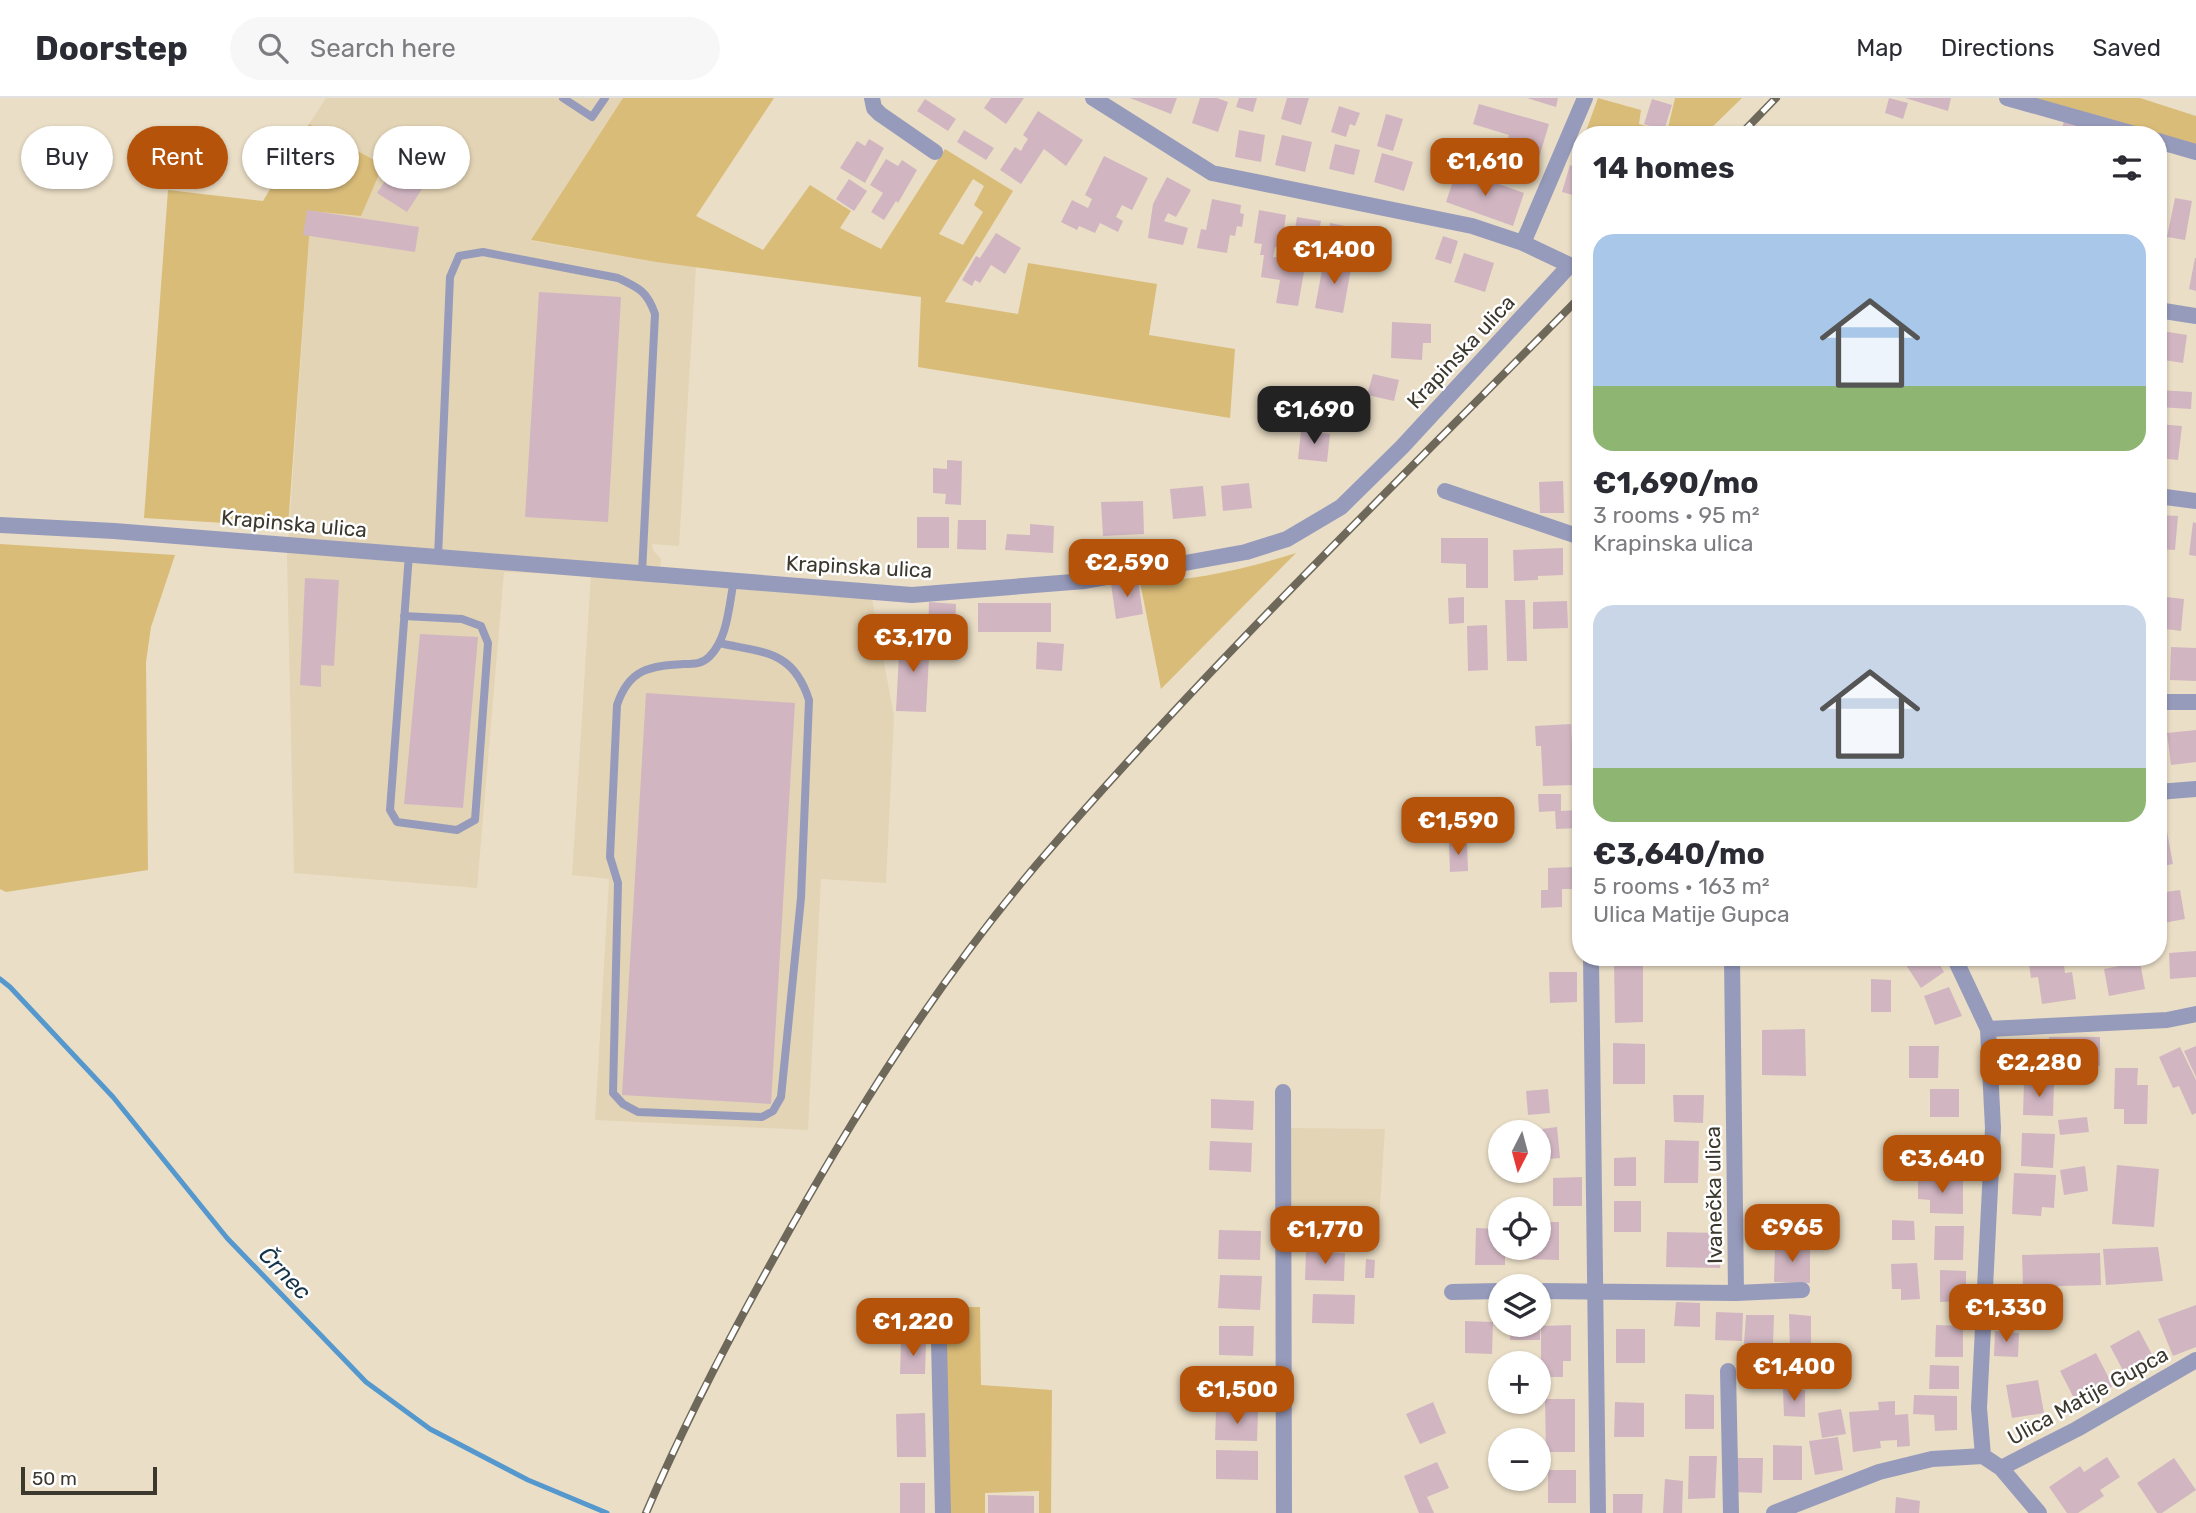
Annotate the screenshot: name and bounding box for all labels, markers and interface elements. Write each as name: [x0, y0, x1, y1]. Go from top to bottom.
search box: [230, 17, 720, 80]
text: Doorstep: [35, 29, 188, 68]
icon: search: [254, 29, 292, 67]
text: Search here: [310, 33, 456, 64]
text: Map: [1856, 34, 1903, 62]
text: Directions: [1941, 34, 2054, 62]
text: Saved: [2092, 34, 2161, 62]
chip: Buy: [21, 126, 113, 189]
chip: Rent: [127, 126, 228, 189]
chip: Filters: [242, 126, 359, 189]
chip: New: [373, 126, 470, 189]
pin: €1,610: [1428, 139, 1542, 198]
text: €1,610: [1446, 147, 1524, 175]
icon: filters: [2108, 149, 2146, 187]
text: 14 homes: [1593, 150, 1735, 186]
pin: €1,400: [1277, 226, 1391, 286]
text: €1,400: [1293, 235, 1375, 263]
icon: home: [1807, 280, 1933, 406]
street label: Krapinska ulica: [1402, 290, 1520, 414]
pin: €1,690: [1257, 386, 1371, 446]
text: €1,690: [1273, 395, 1355, 423]
text: €1,690/mo: [1593, 465, 1759, 501]
text: 3 rooms · 95 m²: [1593, 501, 1760, 529]
street label: Krapinska ulica: [220, 505, 368, 542]
text: Krapinska ulica: [1593, 529, 1753, 557]
pin: €2,590: [1070, 540, 1184, 599]
text: €2,590: [1085, 548, 1169, 576]
street label: Krapinska ulica: [785, 550, 933, 583]
pin: €3,170: [856, 614, 970, 674]
text: €3,170: [874, 623, 952, 651]
icon: home: [1807, 651, 1933, 777]
pin: €1,590: [1401, 798, 1515, 857]
text: €1,590: [1417, 806, 1499, 834]
text: €3,640/mo: [1593, 836, 1765, 872]
text: 5 rooms · 163 m²: [1593, 872, 1770, 900]
text: Ulica Matije Gupca: [1593, 900, 1790, 928]
pin: €2,280: [1982, 1040, 2096, 1099]
text: €2,280: [1996, 1048, 2082, 1076]
north arrow: [1488, 1120, 1550, 1183]
map controls: [1488, 1120, 1551, 1491]
street label: Ivanečka ulica: [1700, 1126, 1727, 1264]
pin: €3,640: [1885, 1136, 1999, 1195]
text: €3,640: [1899, 1144, 1985, 1172]
button: locate: [1488, 1197, 1551, 1260]
pin: €965: [1751, 1204, 1833, 1264]
pin: €1,770: [1268, 1206, 1382, 1266]
text: €965: [1761, 1213, 1823, 1241]
text: €1,770: [1286, 1215, 1364, 1243]
water label: Črnec: [253, 1240, 317, 1306]
button: layers: [1488, 1274, 1551, 1337]
pin: €1,330: [1949, 1284, 2063, 1344]
text: €1,330: [1965, 1293, 2047, 1321]
pin: €1,220: [856, 1298, 970, 1358]
text: €1,220: [872, 1307, 954, 1335]
street label: Ulica Matije Gupca: [2003, 1341, 2172, 1450]
pin: €1,400: [1737, 1344, 1851, 1403]
button: +: [1488, 1351, 1551, 1414]
text: €1,400: [1753, 1352, 1835, 1380]
pin: €1,500: [1180, 1366, 1294, 1426]
text: €1,500: [1196, 1375, 1278, 1403]
button: −: [1488, 1428, 1551, 1491]
scale bar: [21, 1464, 158, 1496]
text: 50 m: [32, 1467, 77, 1490]

